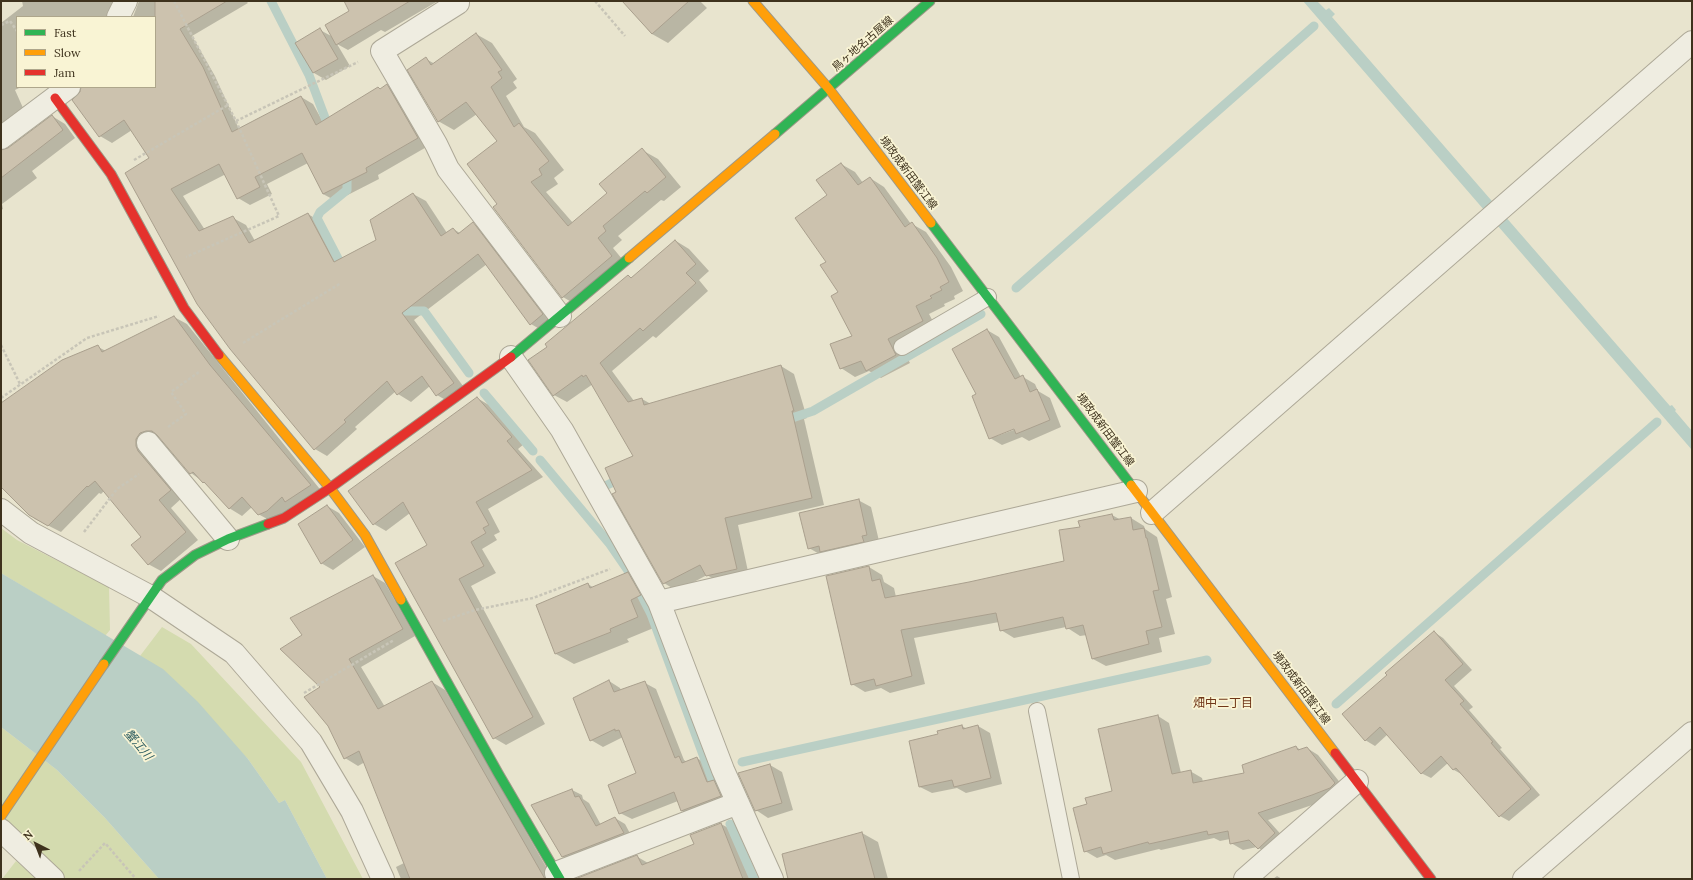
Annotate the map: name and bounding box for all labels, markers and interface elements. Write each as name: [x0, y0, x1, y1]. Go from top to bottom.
street label: 鳥ヶ地名古屋線: [830, 14, 896, 74]
legend: [16, 16, 156, 88]
text: Fast: [54, 25, 77, 40]
text: Slow: [54, 45, 81, 60]
text: Jam: [54, 65, 75, 80]
street label: 境政成新田蟹江線: [876, 134, 940, 212]
street label: 境政成新田蟹江線: [1073, 391, 1137, 469]
street label: 境政成新田蟹江線: [1269, 649, 1333, 727]
district label: 畑中二丁目: [1193, 697, 1253, 711]
water label: 蟹江川: [121, 727, 155, 763]
north arrow: [16, 824, 56, 864]
text: N: [20, 827, 36, 843]

